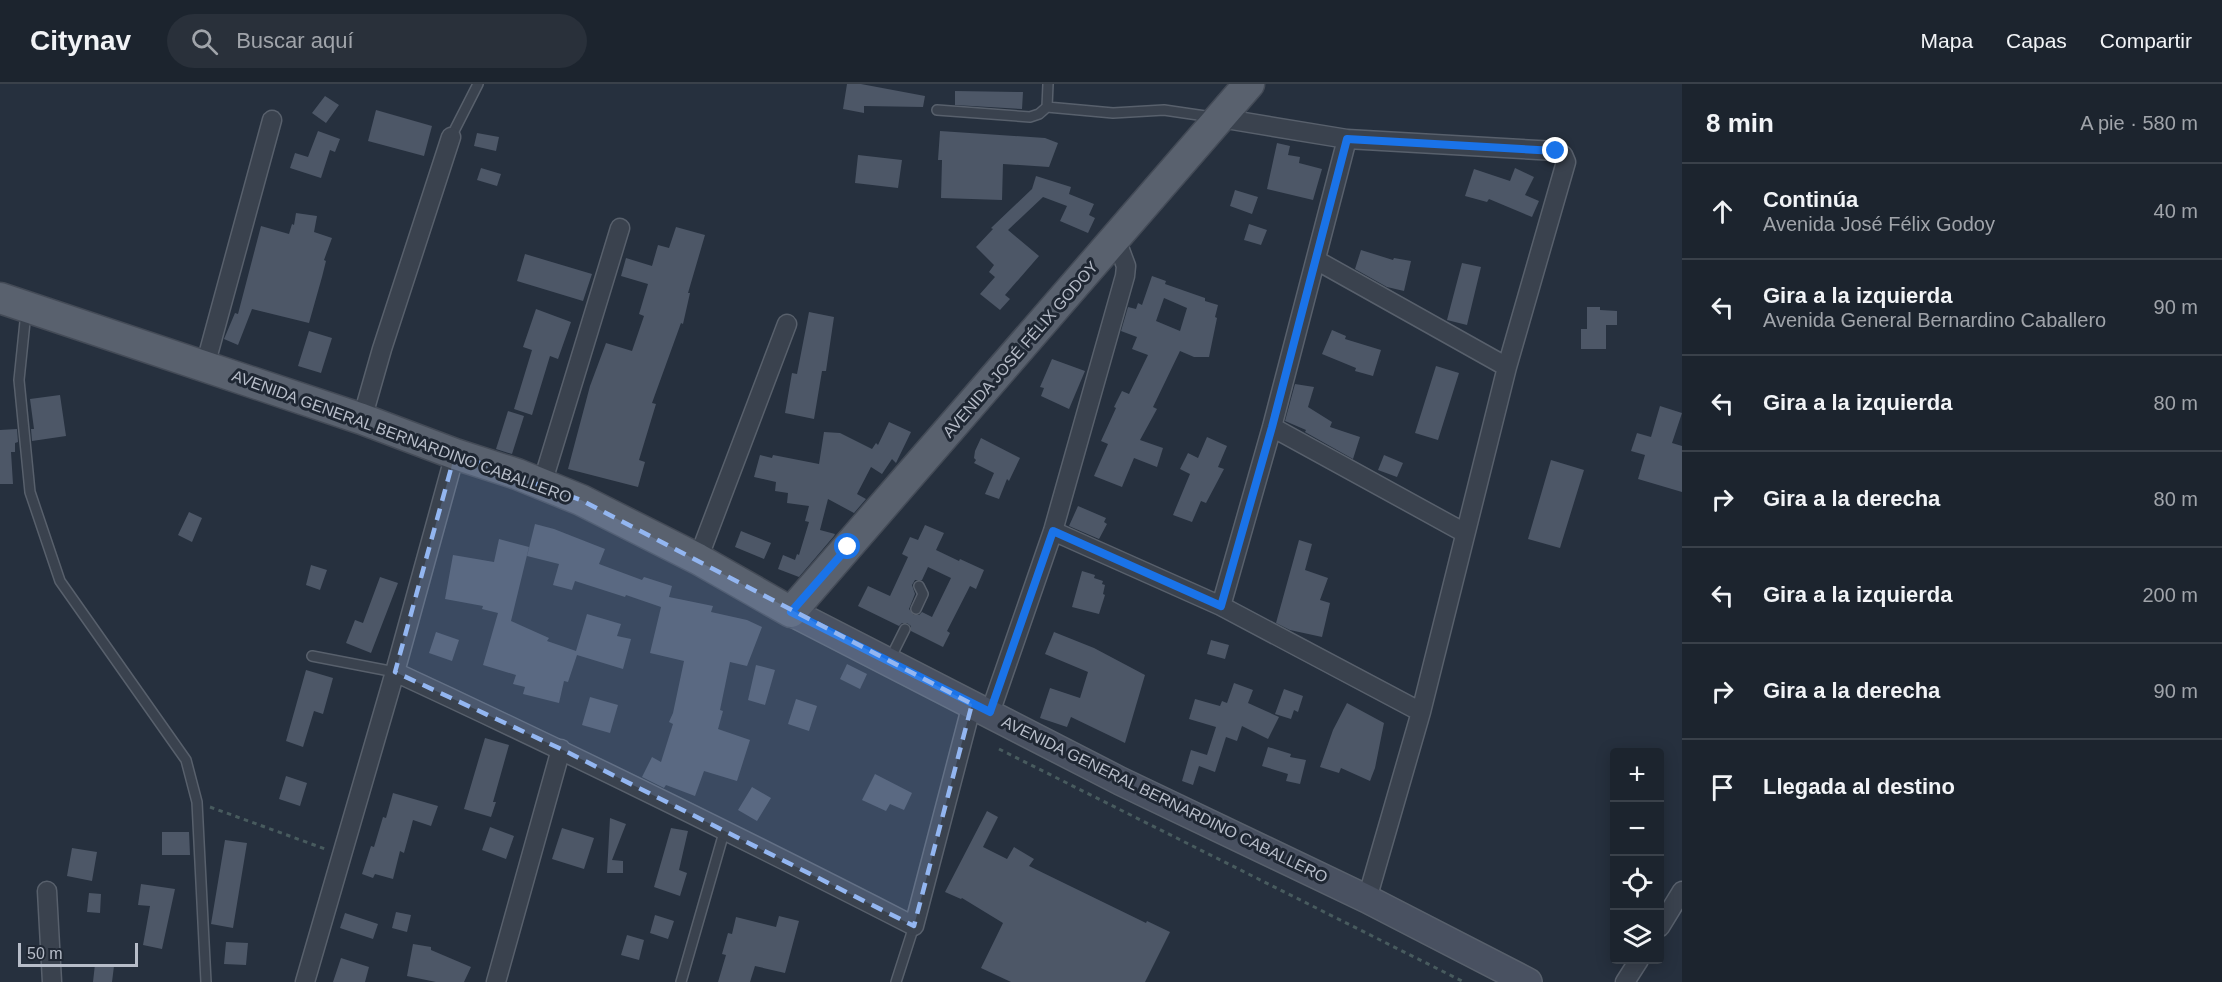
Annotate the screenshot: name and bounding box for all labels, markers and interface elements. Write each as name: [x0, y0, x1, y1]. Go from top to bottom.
search box: [167, 14, 587, 68]
text: Citynav: [30, 25, 131, 56]
icon: search: [188, 25, 221, 58]
text: Buscar aquí: [236, 28, 354, 53]
text: Mapa: [1921, 29, 1973, 52]
text: Capas: [2006, 29, 2067, 52]
text: Compartir: [2100, 29, 2192, 52]
text: 8 min: [1706, 108, 1774, 138]
text: A pie · 580 m: [2080, 112, 2198, 134]
route end: [1542, 137, 1568, 163]
text: Continúa: [1763, 187, 1858, 212]
icon: ahead: [1706, 195, 1739, 228]
text: 40 m: [2154, 200, 2198, 222]
text: Avenida José Félix Godoy: [1763, 213, 1995, 235]
street label: AVENIDA JOSÉ FÉLIX GODOY: [939, 257, 1102, 441]
text: Gira a la izquierda: [1763, 283, 1953, 308]
icon: left: [1706, 291, 1739, 324]
text: 90 m: [2154, 296, 2198, 318]
text: Avenida General Bernardino Caballero: [1763, 309, 2106, 331]
street label: AVENIDA GENERAL BERNARDINO CABALLERO: [230, 367, 574, 506]
icon: left: [1706, 387, 1739, 420]
text: Gira a la izquierda: [1763, 390, 1953, 415]
text: 80 m: [2154, 392, 2198, 414]
icon: right: [1706, 483, 1739, 516]
text: Gira a la derecha: [1763, 486, 1940, 511]
text: 80 m: [2154, 488, 2198, 510]
route start: [834, 533, 860, 559]
icon: left: [1706, 579, 1739, 612]
text: Gira a la izquierda: [1763, 582, 1953, 607]
text: 200 m: [2142, 584, 2198, 606]
icon: right: [1706, 675, 1739, 708]
text: Gira a la derecha: [1763, 678, 1940, 703]
text: 90 m: [2154, 680, 2198, 702]
street label: AVENIDA GENERAL BERNARDINO CABALLERO: [999, 713, 1330, 886]
map controls: [1610, 748, 1664, 964]
button: +: [1610, 748, 1664, 802]
icon: arrive: [1706, 771, 1739, 804]
text: Llegada al destino: [1763, 774, 1955, 799]
button: −: [1610, 802, 1664, 856]
button: locate: [1610, 856, 1664, 910]
button: layers: [1610, 910, 1664, 964]
scale bar: [18, 940, 138, 968]
text: 50 m: [27, 945, 63, 962]

